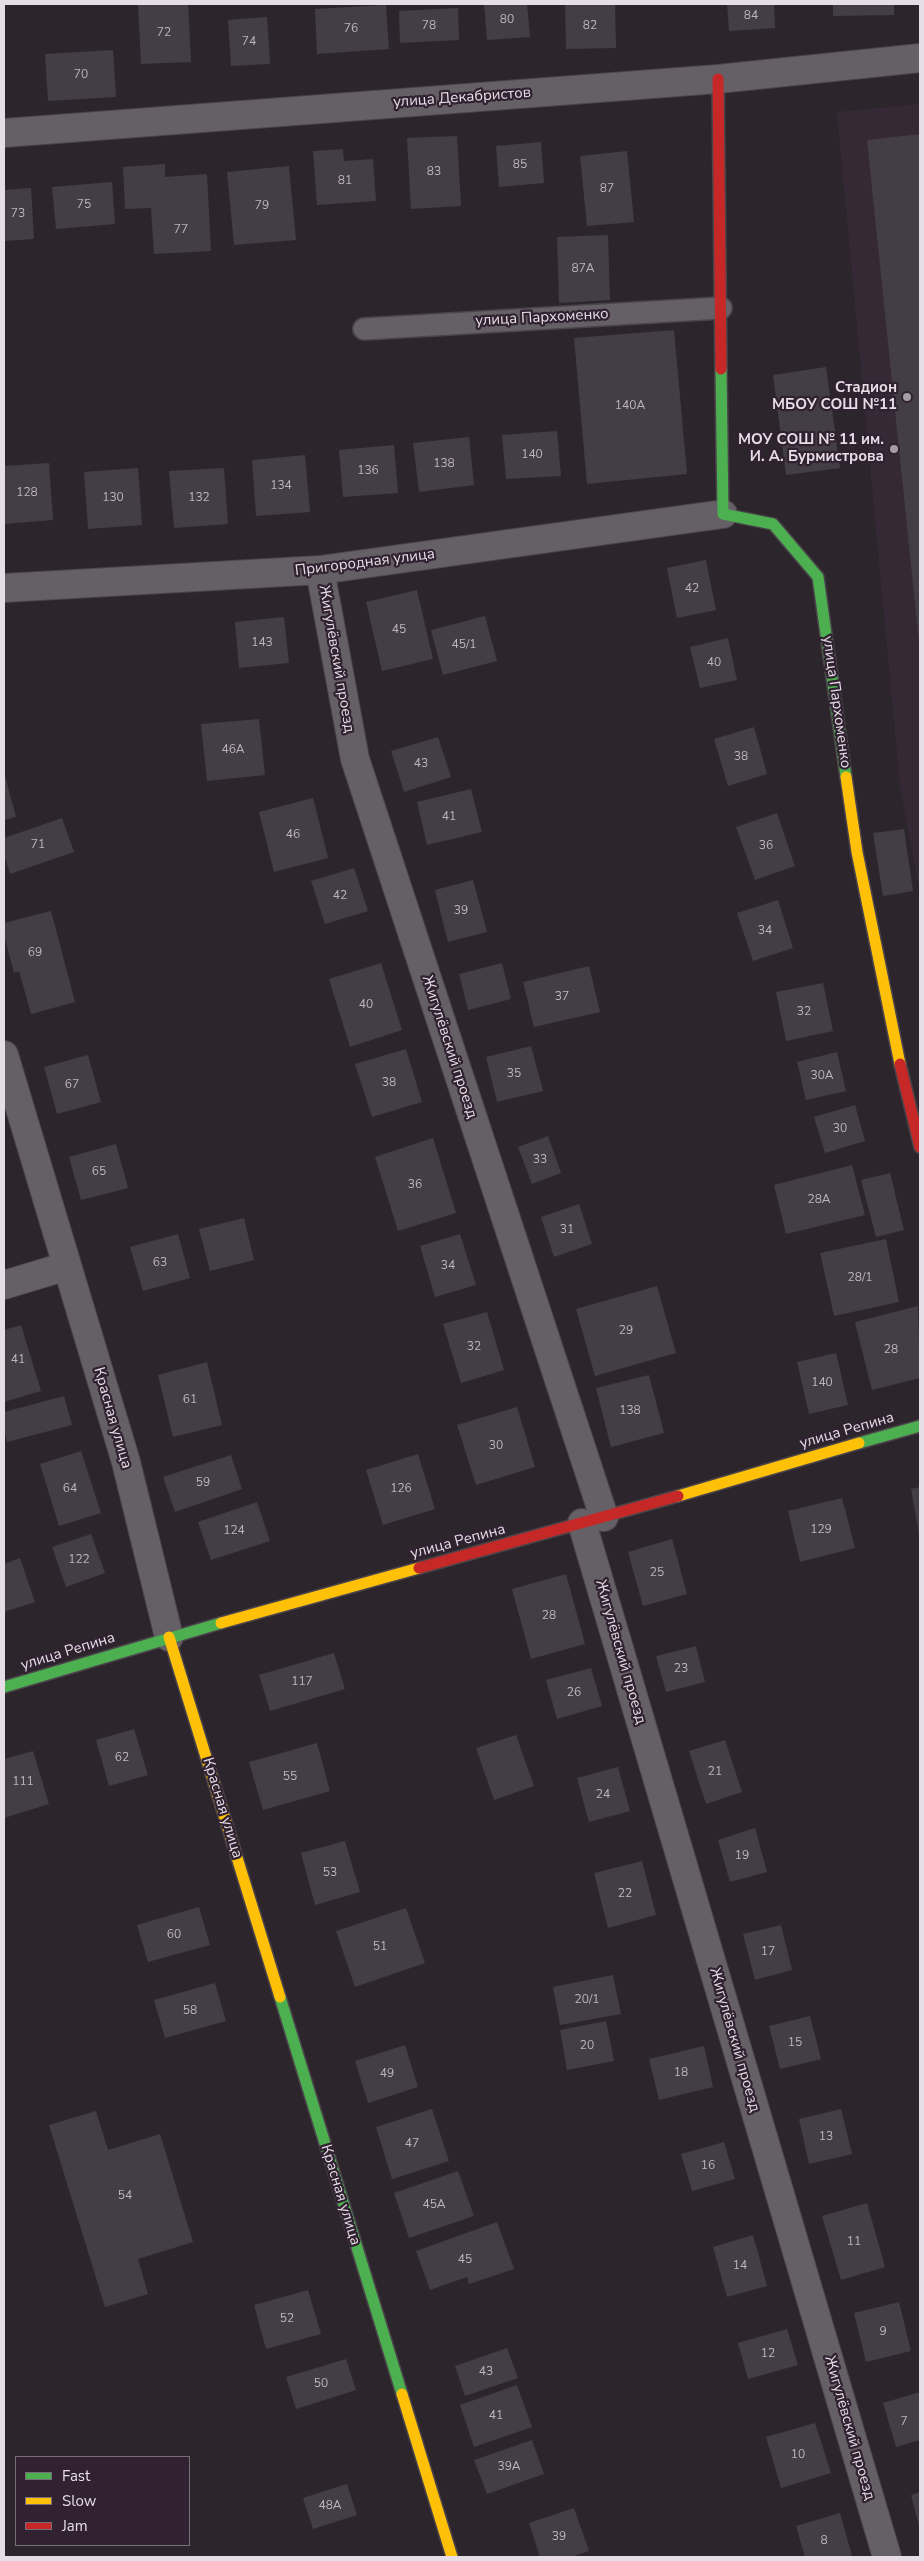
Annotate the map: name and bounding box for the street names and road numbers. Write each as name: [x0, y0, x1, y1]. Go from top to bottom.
street label: улица Декабристов: [393, 84, 531, 112]
street label: улица Пархоменко: [475, 306, 609, 330]
street label: Пригородная улица: [294, 545, 436, 581]
street label: Жигулёвский проезд: [314, 584, 358, 734]
street label: улица Пархоменко: [818, 635, 854, 769]
street label: Жигулёвский проезд: [417, 973, 481, 1121]
street label: Красная улица: [89, 1365, 135, 1471]
street label: улица Репина: [798, 1409, 896, 1453]
street label: улица Репина: [409, 1521, 507, 1563]
street label: Жигулёвский проезд: [591, 1578, 649, 1726]
street label: улица Репина: [19, 1629, 117, 1675]
street label: Красная улица: [198, 1755, 246, 1861]
street label: Жигулёвский проезд: [705, 1966, 763, 2114]
street label: Красная улица: [316, 2142, 364, 2248]
street label: Жигулёвский проезд: [820, 2354, 878, 2502]

